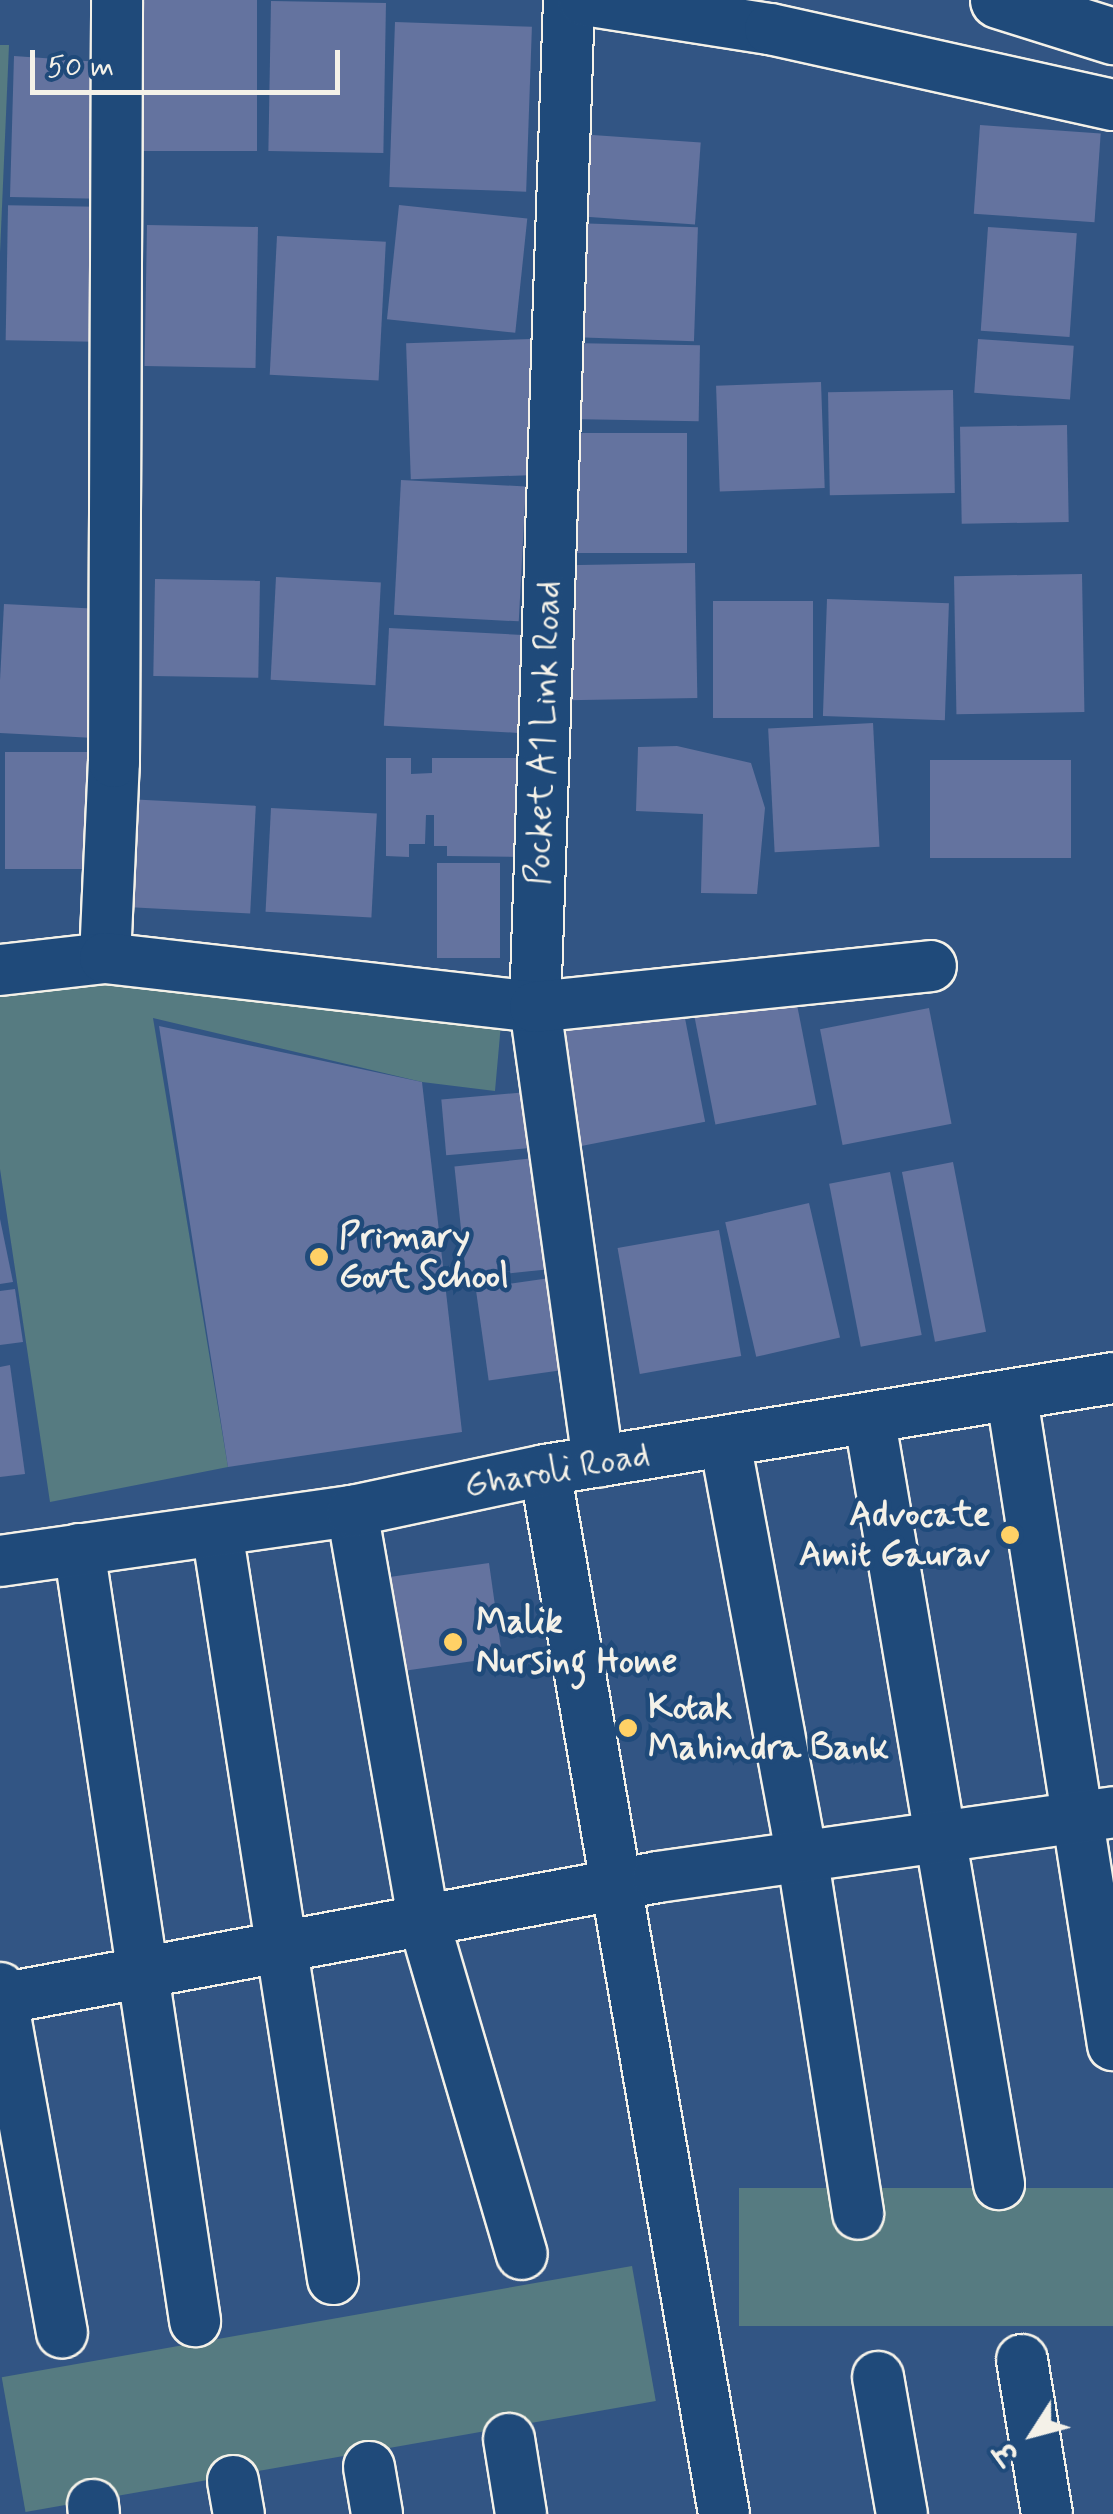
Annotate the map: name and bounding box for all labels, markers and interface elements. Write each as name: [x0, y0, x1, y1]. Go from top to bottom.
scale bar: [35, 30, 345, 92]
text: 50 m: [47, 48, 114, 87]
street label: Pocket A1 Link Road: [518, 580, 570, 886]
place label: Primary Govt School: [339, 1216, 510, 1298]
marker: Primary Govt School: [308, 1246, 330, 1268]
street label: Gharoli Road: [461, 1434, 653, 1508]
place label: Advocate Amit Gaurav: [807, 1494, 990, 1576]
marker: Advocate Amit Gaurav: [999, 1524, 1021, 1546]
place label: Malik Nursing Home: [476, 1601, 683, 1683]
marker: Malik Nursing Home: [440, 1629, 466, 1655]
place label: Kotak Mahindra Bank: [648, 1687, 888, 1769]
marker: Kotak Mahindra Bank: [617, 1717, 639, 1739]
north arrow: [983, 2384, 1083, 2484]
text: उ: [988, 2434, 1029, 2470]

